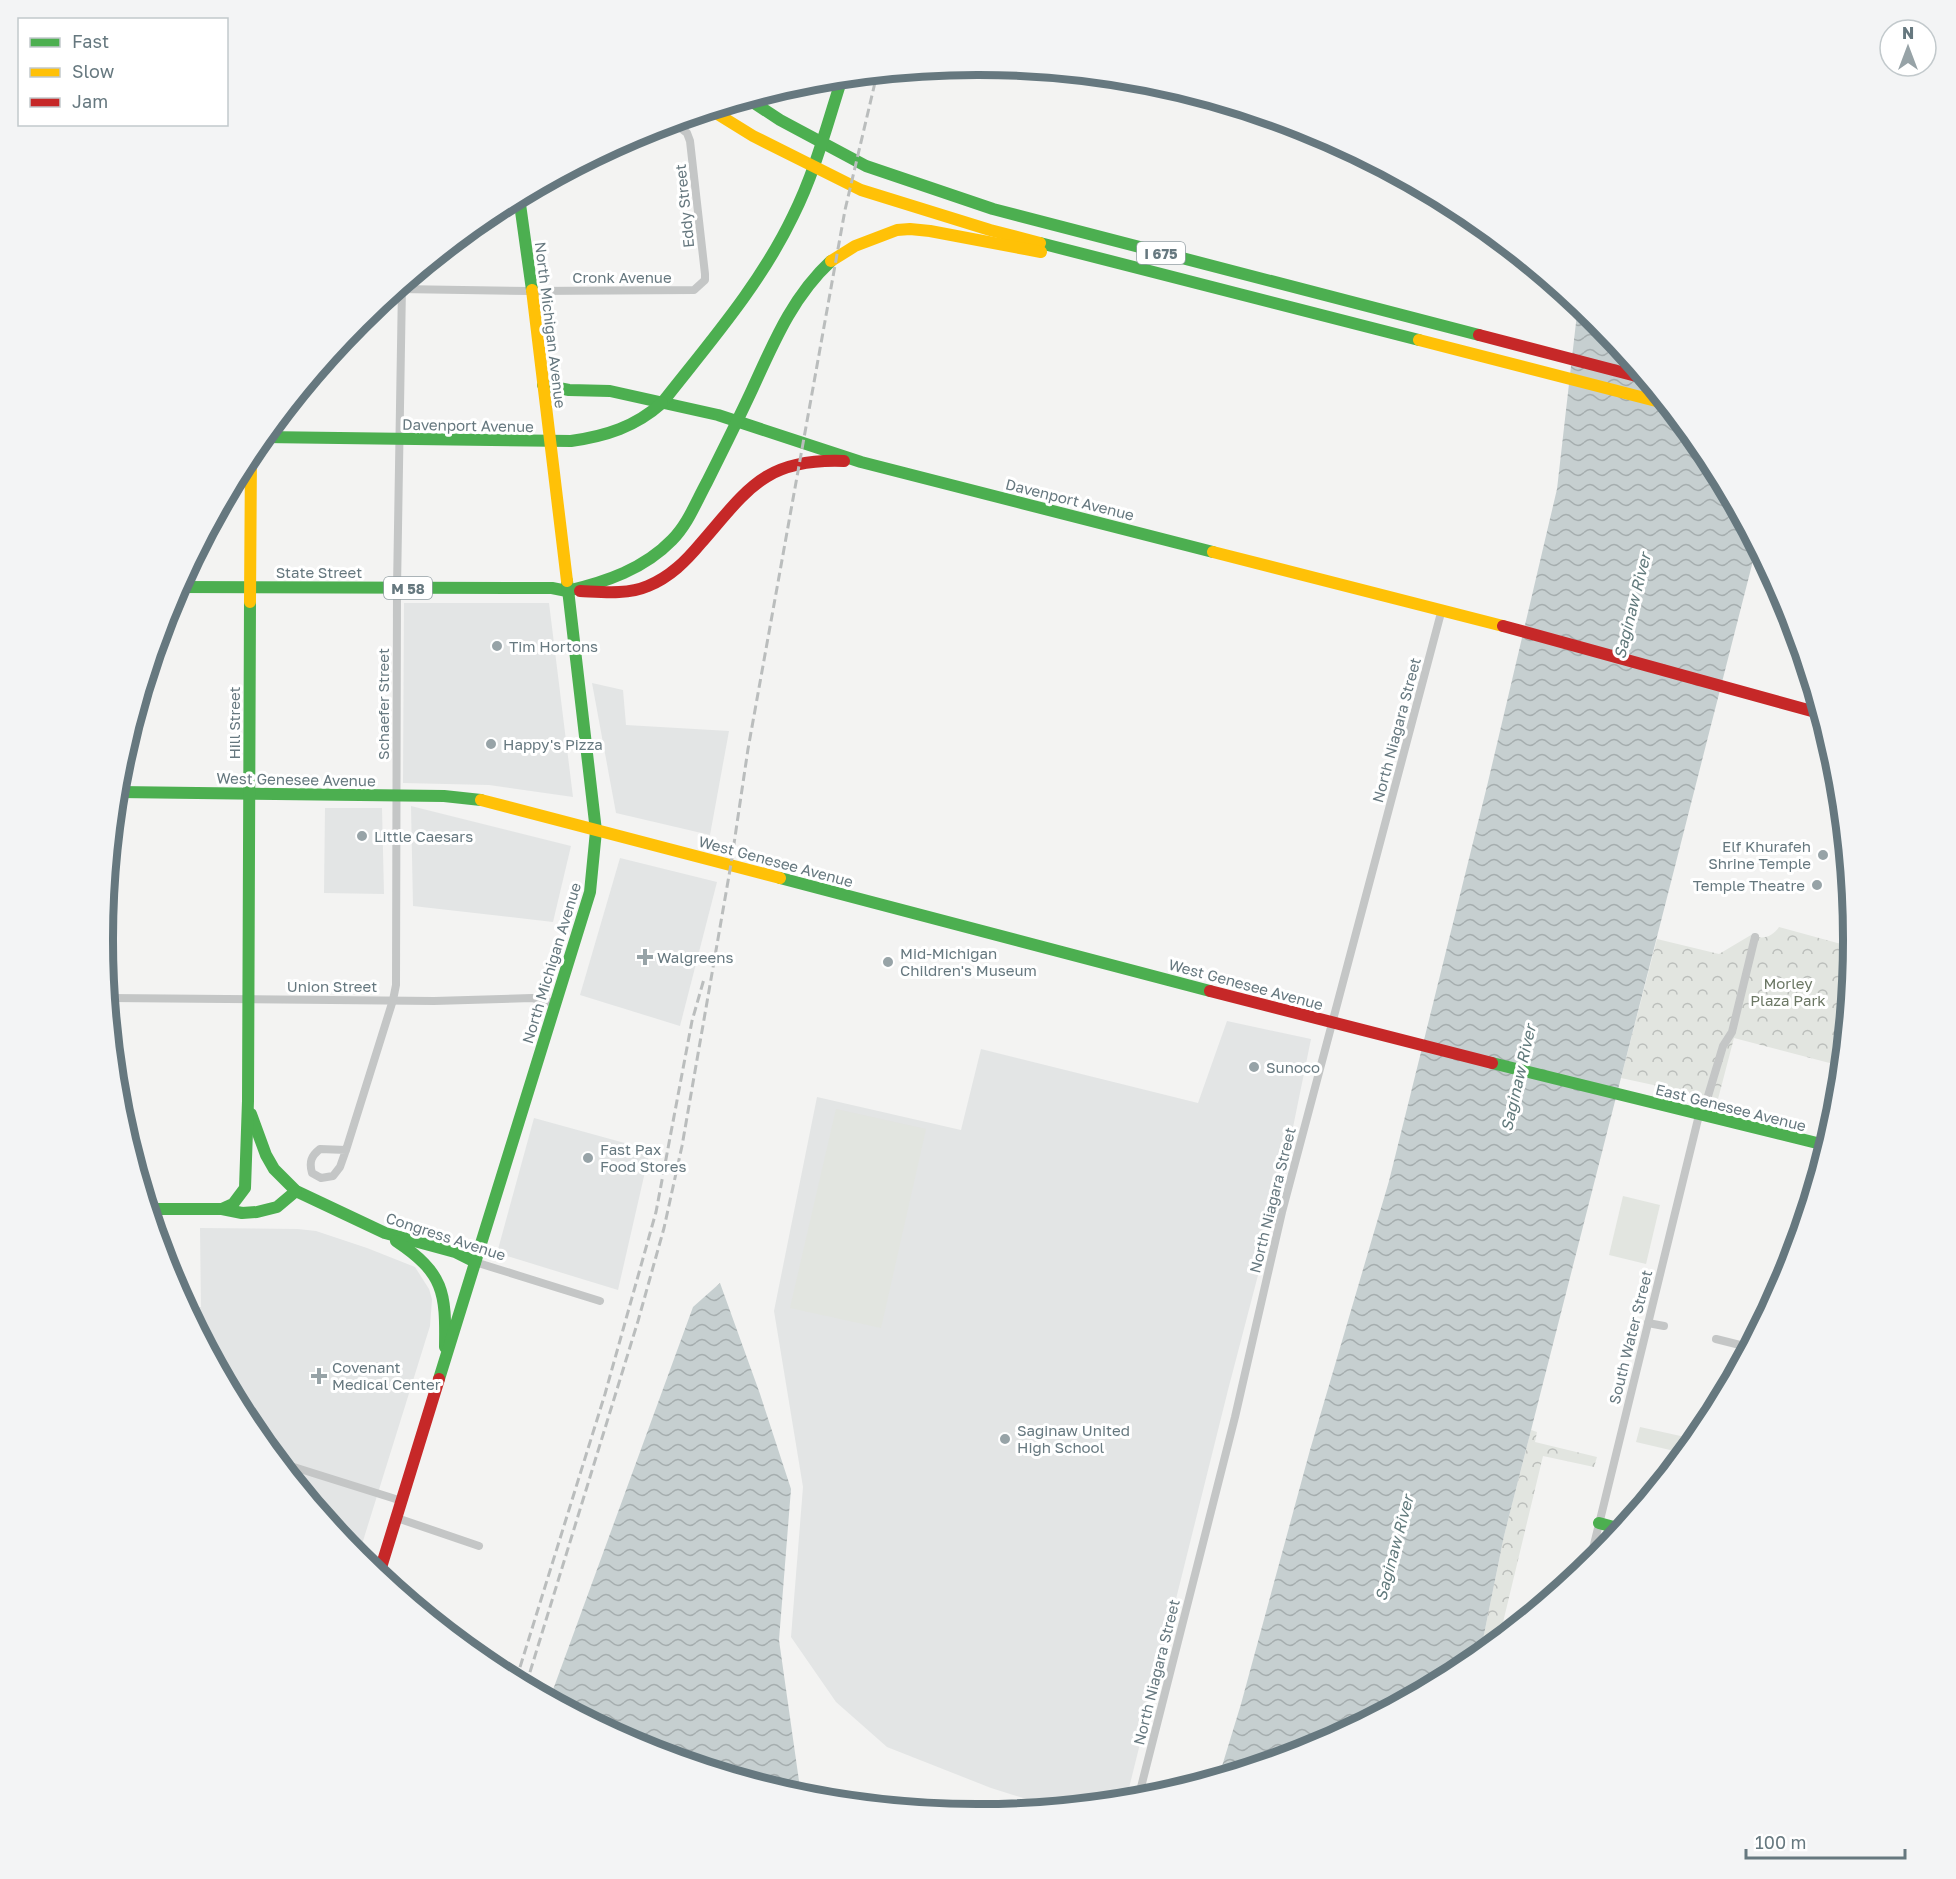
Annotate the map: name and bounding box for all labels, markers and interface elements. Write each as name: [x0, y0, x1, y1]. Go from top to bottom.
legend: [18, 18, 228, 126]
north arrow: [1878, 18, 1938, 78]
text: N: [1902, 23, 1914, 43]
text: Fast: [72, 30, 109, 52]
text: Slow: [72, 60, 115, 82]
text: Jam: [72, 90, 108, 112]
street label: Eddy Street: [671, 163, 697, 249]
street label: North Michigan Avenue: [532, 241, 570, 410]
road number: I 675: [1137, 242, 1185, 264]
street label: Cronk Avenue: [572, 268, 672, 286]
street label: Davenport Avenue: [402, 415, 534, 435]
street label: Davenport Avenue: [1004, 474, 1136, 524]
water label: Saginaw River: [1609, 548, 1655, 661]
street label: State Street: [276, 563, 362, 581]
road number: M 58: [384, 577, 432, 599]
place label: Tim Hortons: [509, 637, 598, 655]
marker: Tim Hortons: [490, 639, 504, 653]
street label: Schaefer Street: [374, 648, 392, 760]
street label: North Niagara Street: [1368, 655, 1424, 805]
street label: Hill Street: [225, 686, 243, 760]
place label: Happy's Pizza: [503, 735, 603, 753]
marker: Happy's Pizza: [484, 737, 498, 751]
street label: West Genesee Avenue: [216, 769, 376, 789]
place label: Little Caesars: [374, 827, 473, 845]
marker: Little Caesars: [355, 829, 369, 843]
street label: West Genesee Avenue: [697, 832, 856, 890]
place label: Elf Khurafeh Shrine Temple: [1708, 837, 1811, 872]
marker: Elf Khurafeh Shrine Temple: [1816, 848, 1830, 862]
place label: Temple Theatre: [1693, 876, 1805, 894]
marker: Temple Theatre: [1810, 878, 1824, 892]
street label: North Michigan Avenue: [518, 880, 584, 1046]
place label: Mid-Michigan Children's Museum: [900, 944, 1037, 979]
place label: Walgreens: [657, 948, 733, 966]
marker: Walgreens: [638, 950, 652, 964]
marker: Mid-Michigan Children's Museum: [881, 955, 895, 969]
street label: West Genesee Avenue: [1167, 955, 1326, 1013]
park label: Morley Plaza Park: [1750, 974, 1826, 1009]
street label: Union Street: [287, 977, 377, 995]
water label: Saginaw River: [1496, 1020, 1541, 1133]
place label: Sunoco: [1266, 1058, 1320, 1076]
marker: Sunoco: [1247, 1060, 1261, 1074]
street label: East Genesee Avenue: [1654, 1080, 1808, 1134]
street label: North Niagara Street: [1245, 1125, 1299, 1275]
place label: Fast Pax Food Stores: [600, 1140, 686, 1175]
marker: Fast Pax Food Stores: [581, 1151, 595, 1165]
street label: Congress Avenue: [384, 1208, 508, 1264]
street label: South Water Street: [1605, 1268, 1655, 1406]
place label: Covenant Medical Center: [332, 1358, 441, 1393]
marker: Covenant Medical Center: [310, 1367, 328, 1385]
place label: Saginaw United High School: [1017, 1421, 1130, 1456]
marker: Saginaw United High School: [998, 1432, 1012, 1446]
water label: Saginaw River: [1370, 1490, 1418, 1603]
street label: North Niagara Street: [1129, 1597, 1183, 1747]
scale bar: [1746, 1822, 1905, 1860]
text: 100 m: [1755, 1831, 1806, 1853]

